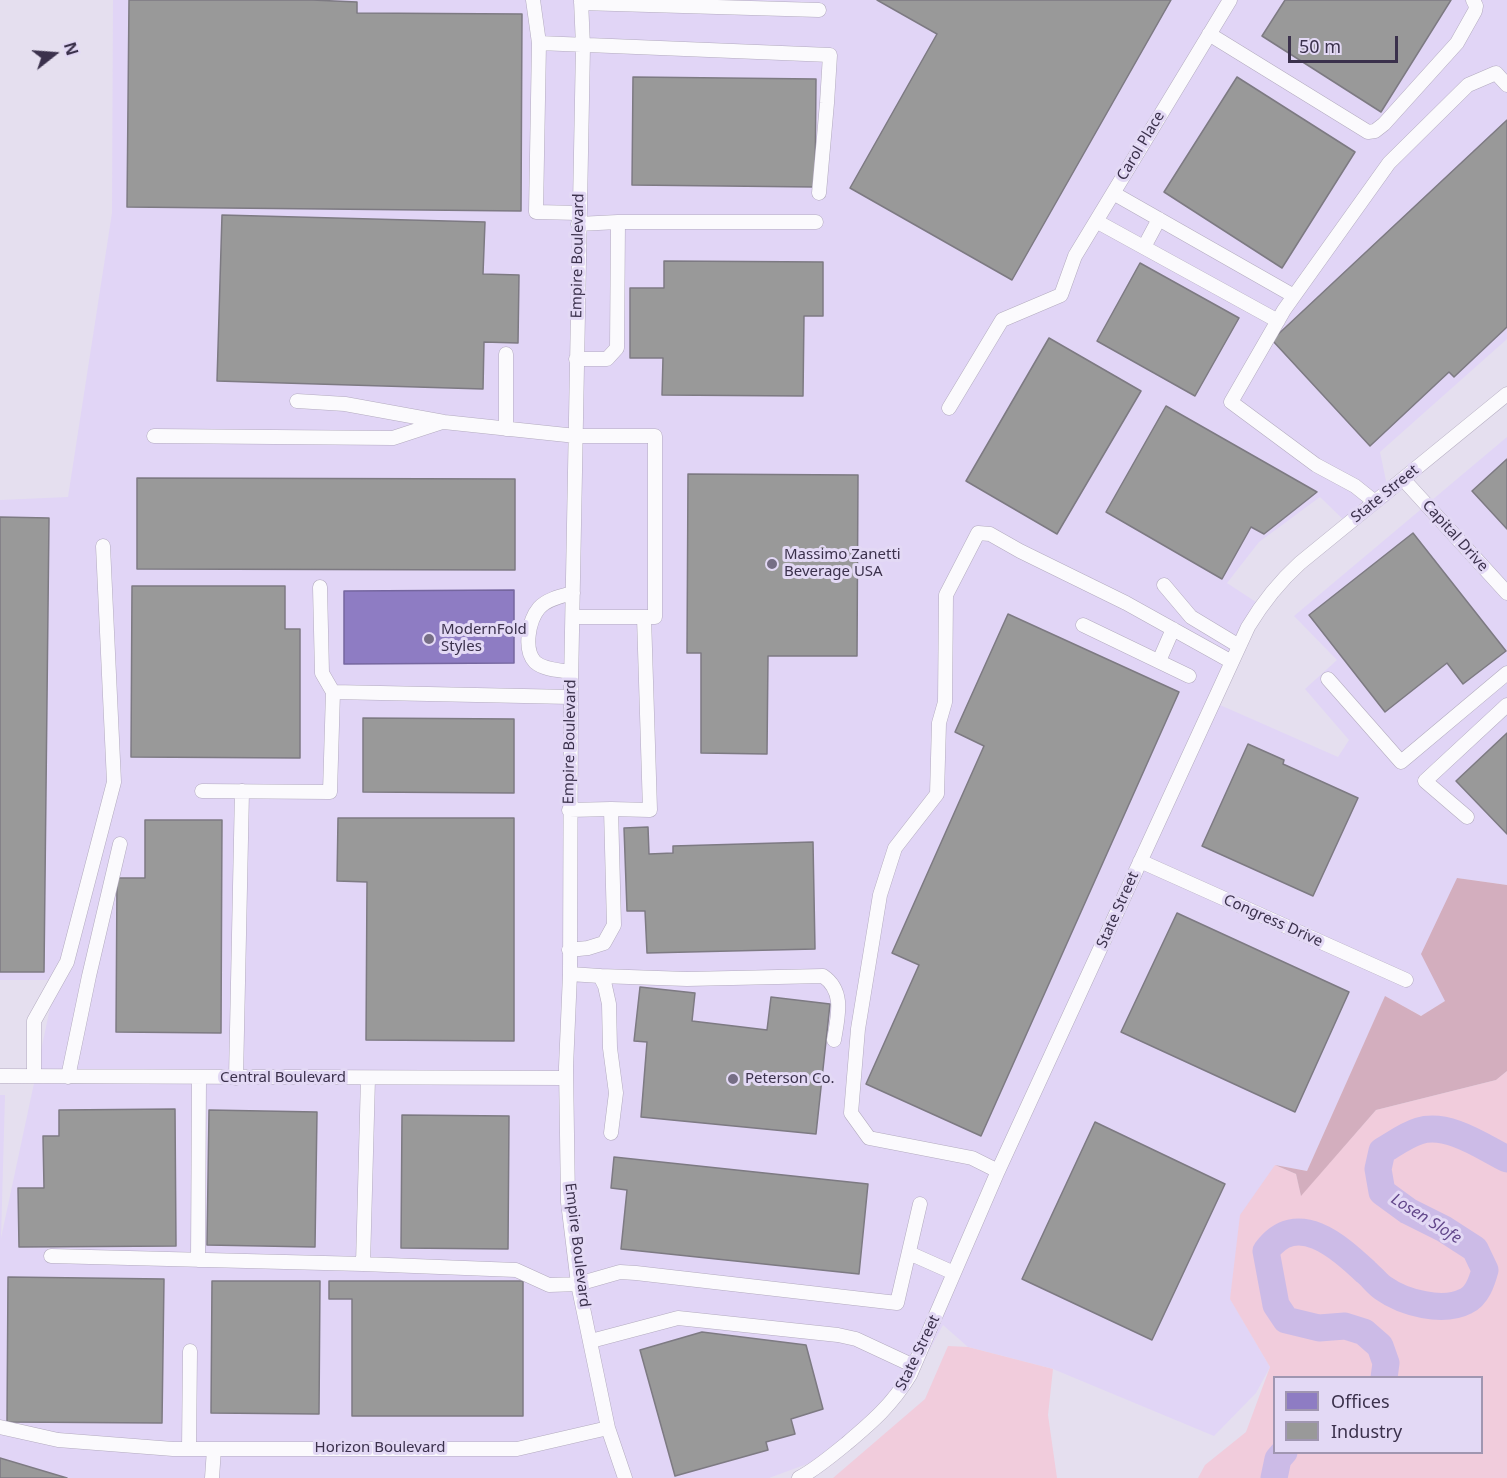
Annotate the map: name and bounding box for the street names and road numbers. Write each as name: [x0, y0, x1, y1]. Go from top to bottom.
street label: Carol Place: [1113, 108, 1169, 184]
street label: Empire Boulevard: [568, 193, 588, 319]
street label: State Street: [1348, 461, 1422, 527]
street label: Capital Drive: [1418, 497, 1492, 575]
street label: Empire Boulevard: [560, 679, 580, 805]
street label: State Street: [1093, 869, 1143, 951]
street label: Congress Drive: [1221, 891, 1325, 951]
street label: Central Boulevard: [220, 1069, 346, 1087]
street label: Empire Boulevard: [560, 1182, 594, 1308]
street label: State Street: [892, 1312, 944, 1394]
street label: Horizon Boulevard: [315, 1439, 445, 1457]

